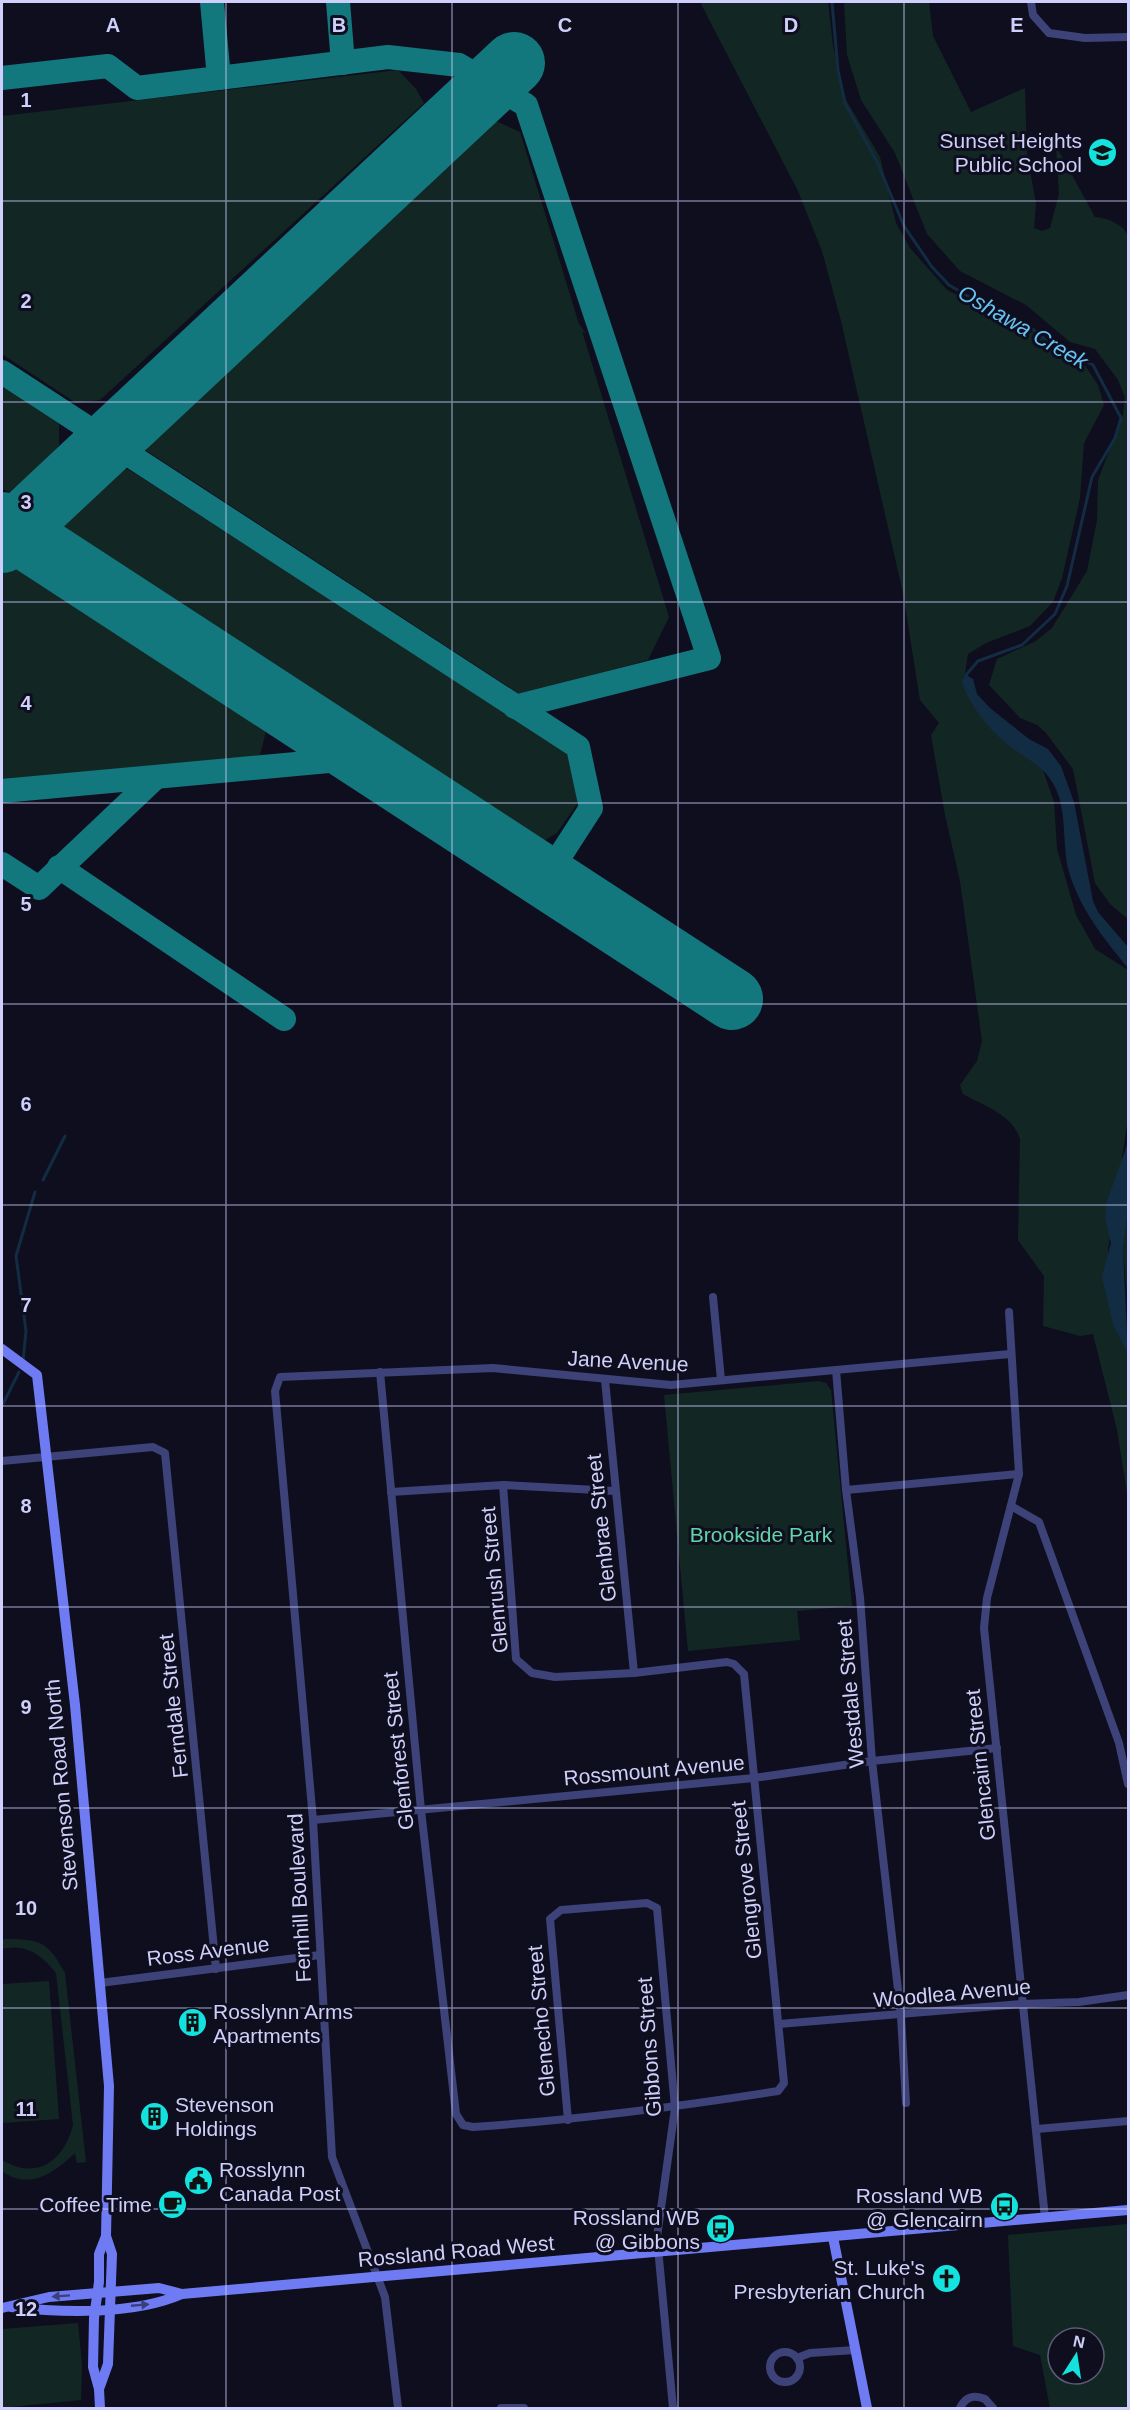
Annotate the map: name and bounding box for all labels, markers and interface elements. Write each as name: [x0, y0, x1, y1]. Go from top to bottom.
text: A: [106, 14, 120, 36]
text: B: [332, 14, 346, 36]
text: C: [558, 14, 572, 36]
text: D: [784, 14, 798, 36]
text: E: [1010, 14, 1024, 36]
text: 1: [20, 89, 32, 111]
place label: Sunset Heights Public School: [940, 129, 1082, 176]
school or university icon: Sunset Heights Public School: [1087, 136, 1119, 168]
water label: Oshawa Creek: [954, 280, 1093, 375]
text: 2: [20, 290, 32, 312]
text: 3: [20, 491, 32, 513]
text: 4: [20, 692, 32, 714]
text: 5: [20, 893, 32, 915]
text: 6: [20, 1093, 32, 1115]
text: 7: [20, 1294, 32, 1316]
street label: Jane Avenue: [567, 1346, 689, 1376]
street label: Glenbrae Street: [582, 1453, 620, 1603]
text: 8: [20, 1495, 32, 1517]
street label: Glenrush Street: [476, 1506, 512, 1654]
park label: Brookside Park: [690, 1523, 833, 1546]
street label: Westdale Street: [832, 1619, 868, 1769]
street label: Ferndale Street: [154, 1633, 192, 1779]
street label: Glenforest Street: [378, 1671, 418, 1831]
street label: Stevenson Road North: [40, 1678, 82, 1892]
street label: Glencairn Street: [961, 1688, 999, 1842]
text: 9: [20, 1696, 32, 1718]
street label: Rossmount Avenue: [562, 1751, 746, 1789]
street label: Glengrove Street: [726, 1800, 766, 1960]
street label: Fernhill Boulevard: [283, 1813, 315, 1983]
text: 10: [15, 1897, 37, 1919]
street label: Ross Avenue: [145, 1932, 271, 1970]
street label: Glenecho Street: [523, 1944, 559, 2098]
street label: Woodlea Avenue: [872, 1975, 1032, 2011]
street label: Gibbons Street: [633, 1976, 665, 2118]
place label: Rosslynn Arms Apartments: [213, 2000, 353, 2047]
building icon: Rosslynn Arms Apartments: [176, 2007, 208, 2039]
place label: Stevenson Holdings: [175, 2093, 274, 2140]
text: 11: [15, 2098, 37, 2120]
building icon: Stevenson Holdings: [138, 2100, 170, 2132]
place label: Rosslynn Canada Post: [219, 2158, 341, 2205]
public building icon: Rosslynn Canada Post: [182, 2165, 214, 2197]
place label: Rossland WB @ Glencairn: [856, 2184, 983, 2231]
cafe icon: Coffee Time: [157, 2188, 189, 2220]
bus stop icon: Rossland WB @ Glencairn: [988, 2191, 1020, 2223]
place label: Coffee Time: [39, 2193, 152, 2216]
place label: Rossland WB @ Gibbons: [573, 2206, 700, 2253]
bus stop icon: Rossland WB @ Gibbons: [705, 2213, 737, 2245]
street label: Rossland Road West: [357, 2231, 555, 2271]
place label: St. Luke's Presbyterian Church: [734, 2256, 925, 2303]
church icon: St. Luke's Presbyterian Church: [930, 2263, 962, 2295]
one-way arrow: [51, 2291, 70, 2301]
text: 12: [15, 2298, 37, 2320]
one-way arrow: [130, 2300, 149, 2310]
north arrow: [1046, 2326, 1106, 2386]
text: N: [1072, 2332, 1086, 2351]

